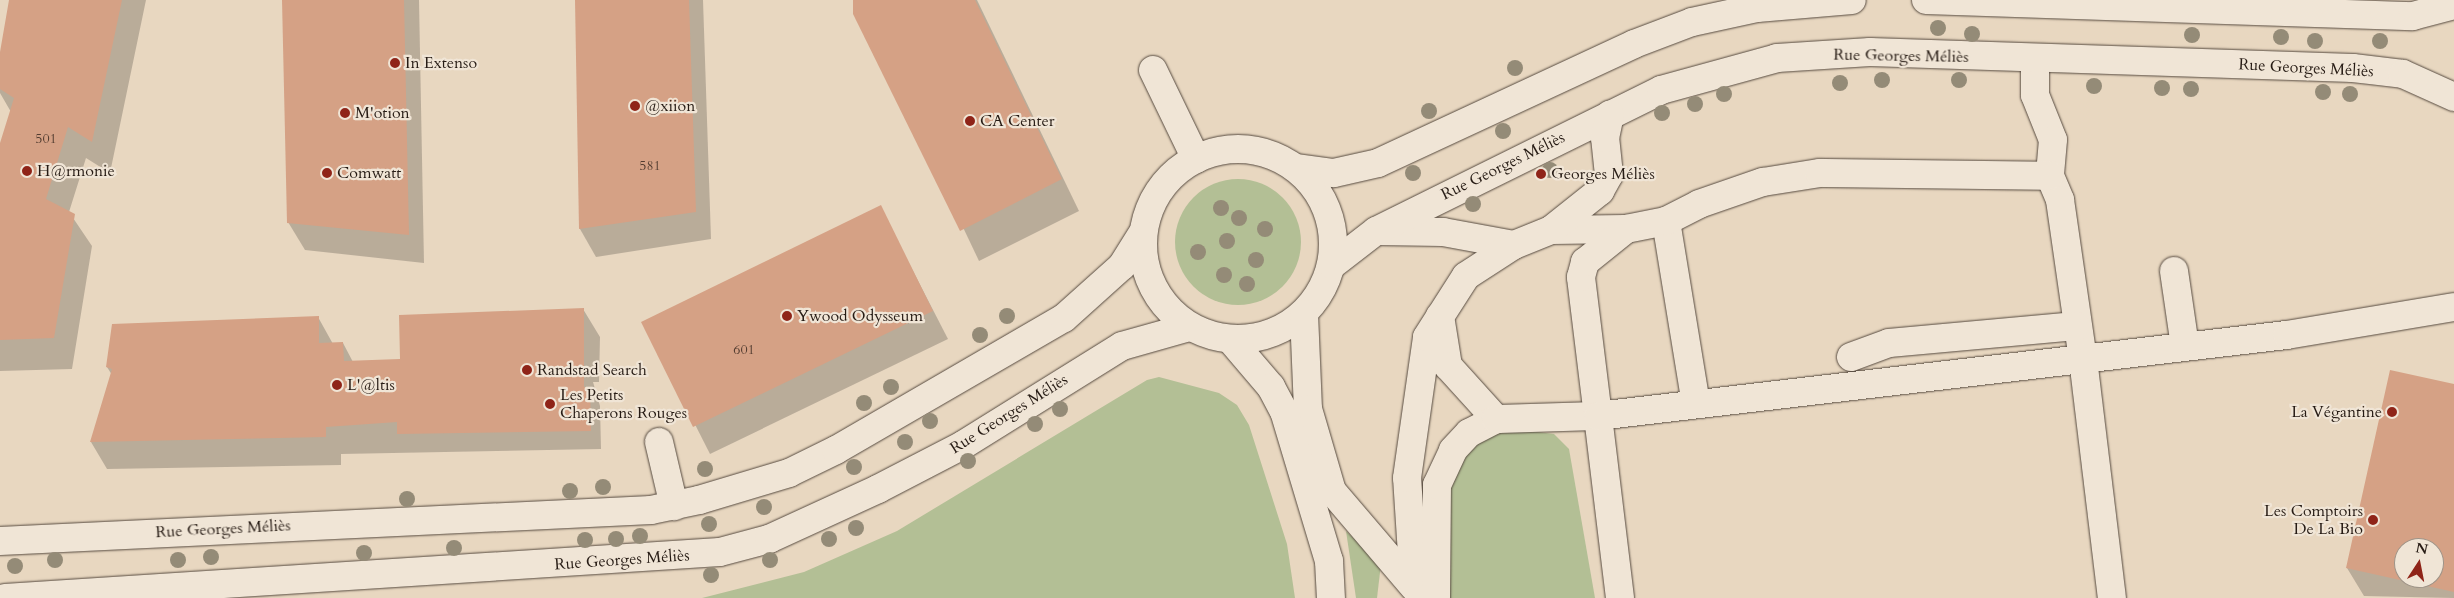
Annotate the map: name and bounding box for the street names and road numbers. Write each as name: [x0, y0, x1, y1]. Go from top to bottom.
street label: Rue Georges Méliès: [1833, 45, 1969, 67]
street label: Rue Georges Méliès: [2238, 55, 2374, 81]
street label: Rue Georges Méliès: [1438, 128, 1568, 204]
street label: Rue Georges Méliès: [947, 370, 1071, 458]
street label: Rue Georges Méliès: [155, 516, 291, 542]
street label: Rue Georges Méliès: [554, 546, 690, 574]

